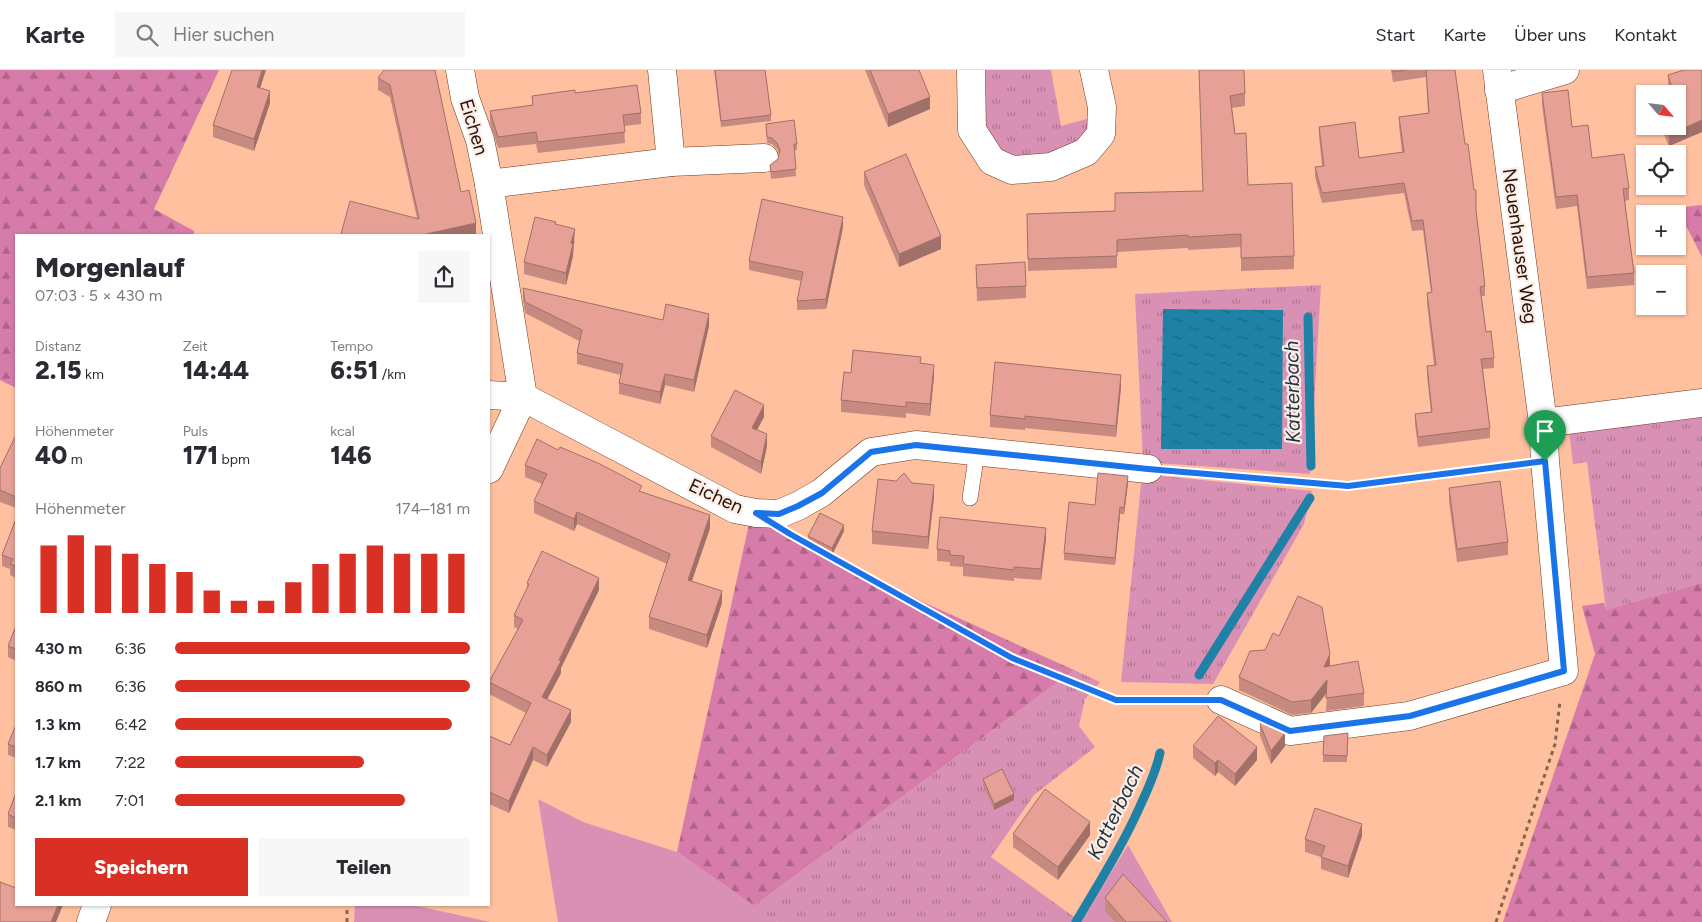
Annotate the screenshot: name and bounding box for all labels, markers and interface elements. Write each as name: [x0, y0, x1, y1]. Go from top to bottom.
search box: [115, 12, 465, 57]
text: Karte: [25, 20, 85, 49]
icon: search: [133, 21, 161, 49]
text: Hier suchen: [173, 23, 274, 46]
text: Start: [1376, 24, 1415, 46]
text: Karte: [1443, 24, 1486, 46]
text: Über uns: [1514, 24, 1586, 46]
text: Kontakt: [1614, 24, 1677, 46]
north arrow: [1636, 85, 1686, 135]
map controls: [1636, 85, 1686, 315]
street label: Eichen: [455, 96, 493, 158]
button: locate: [1636, 145, 1686, 195]
street label: Neuenhauser Weg: [1498, 167, 1542, 325]
button: +: [1636, 205, 1686, 255]
text: Morgenlauf: [35, 250, 185, 284]
button: share: [418, 251, 470, 303]
button: −: [1636, 265, 1686, 315]
text: 07:03 · 5 × 430 m: [35, 286, 162, 305]
text: Distanz: [35, 338, 82, 355]
text: Zeit: [183, 338, 208, 355]
text: Tempo: [330, 338, 373, 355]
water label: Katterbach: [1279, 341, 1305, 443]
text: 2.15: [35, 355, 82, 385]
text: 14:44: [183, 355, 249, 385]
text: 6:51: [330, 355, 378, 385]
text: km: [82, 366, 104, 383]
text: /km: [378, 366, 406, 383]
pin: [1524, 410, 1566, 461]
icon: arrive: [1531, 417, 1559, 445]
text: Höhenmeter: [35, 423, 114, 440]
text: Puls: [183, 423, 208, 440]
text: kcal: [330, 423, 355, 440]
text: 40: [35, 440, 67, 470]
text: 171: [183, 440, 218, 470]
text: 146: [330, 440, 372, 470]
text: m: [67, 451, 83, 468]
text: bpm: [218, 451, 250, 468]
street label: Eichen: [685, 473, 747, 519]
text: Höhenmeter: [35, 499, 125, 518]
text: 174–181 m: [395, 499, 470, 518]
text: 430 m: [35, 639, 82, 658]
text: 6:36: [115, 639, 146, 658]
text: 860 m: [35, 677, 82, 696]
text: 6:36: [115, 677, 146, 696]
text: 1.3 km: [35, 715, 81, 734]
text: 6:42: [115, 715, 147, 734]
text: 1.7 km: [35, 753, 81, 772]
text: 7:22: [115, 753, 146, 772]
water label: Katterbach: [1082, 761, 1148, 863]
text: 2.1 km: [35, 791, 81, 810]
text: 7:01: [115, 791, 145, 810]
button: Speichern: [35, 838, 248, 896]
button: Teilen: [258, 838, 470, 896]

